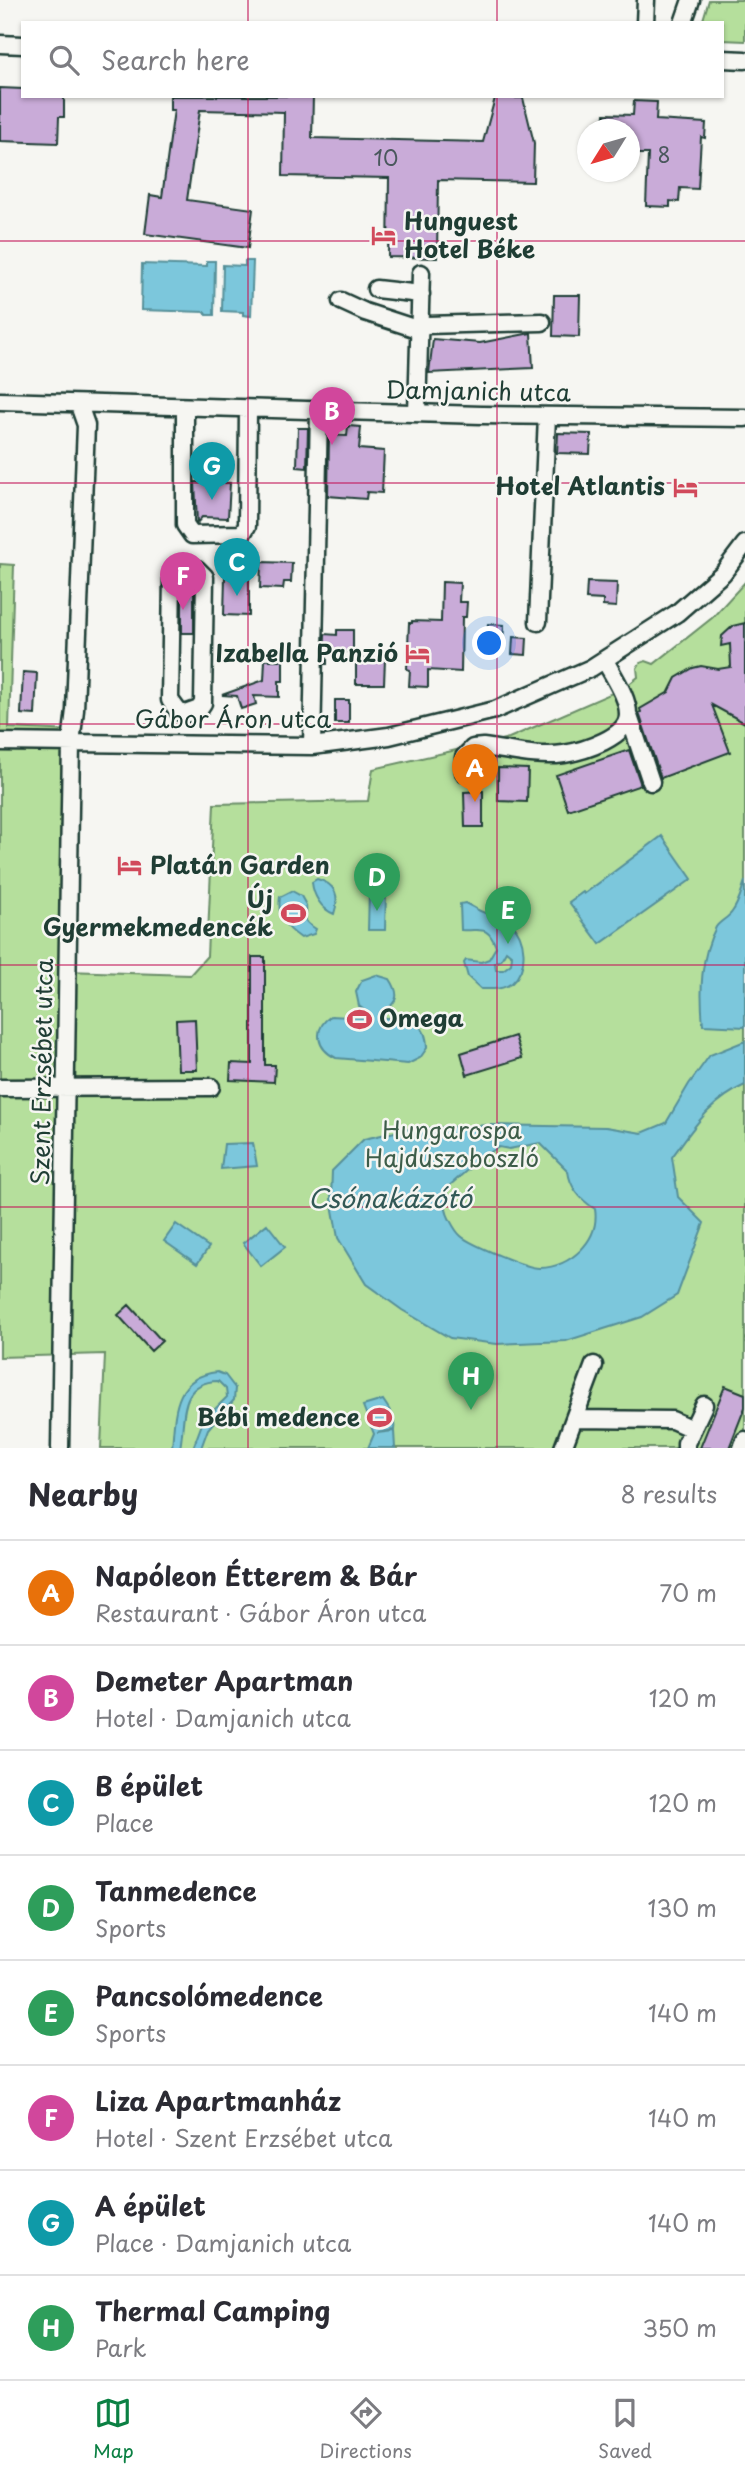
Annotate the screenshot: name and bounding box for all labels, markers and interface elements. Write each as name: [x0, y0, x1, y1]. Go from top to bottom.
search box: [21, 21, 724, 98]
text: Search here: [101, 40, 250, 79]
icon: search: [45, 41, 83, 79]
north arrow: [577, 119, 640, 182]
house number: 8: [657, 138, 671, 170]
house number: 10: [374, 141, 398, 173]
place label: Hunguest Hotel Béke: [404, 202, 535, 266]
hotel icon: Hunguest Hotel Béke: [370, 222, 398, 250]
street label: Damjanich utca: [385, 370, 571, 410]
pin: B: [309, 387, 355, 445]
pin: G: [189, 442, 235, 500]
place label: Hotel Atlantis: [495, 467, 665, 503]
hotel icon: Hotel Atlantis: [671, 473, 699, 501]
pin: C: [214, 538, 260, 596]
pin: F: [160, 552, 206, 610]
your location: [472, 626, 506, 660]
place label: Izabella Panzió: [215, 634, 398, 670]
hotel icon: Izabella Panzió: [404, 640, 432, 668]
street label: Gábor Áron utca: [135, 700, 331, 736]
pin: A: [452, 744, 498, 802]
place label: Platán Garden: [150, 846, 330, 882]
hotel icon: Platán Garden: [116, 852, 144, 880]
pin: D: [354, 853, 400, 911]
place label: Új Gyermekmedencék: [43, 880, 273, 944]
pin: E: [485, 886, 531, 944]
sports icon: Új Gyermekmedencék: [279, 900, 307, 928]
street label: Szent Erzsébet utca: [21, 958, 61, 1186]
place label: Omega: [379, 999, 465, 1035]
sports icon: Omega: [345, 1005, 373, 1033]
park label: Hungarospa Hajdúszoboszló: [365, 1111, 539, 1175]
water label: Csónakázótó: [308, 1178, 473, 1217]
pin: H: [448, 1352, 494, 1410]
place label: Bébi medence: [197, 1398, 360, 1434]
sports icon: Bébi medence: [366, 1404, 394, 1432]
text: Nearby: [28, 1471, 138, 1516]
text: 8 results: [621, 1476, 717, 1511]
text: Napóleon Étterem & Bár: [95, 1556, 417, 1595]
text: A: [42, 1575, 60, 1610]
text: 70 m: [659, 1575, 717, 1610]
text: Restaurant · Gábor Áron utca: [95, 1595, 426, 1630]
text: Demeter Apartman: [95, 1661, 353, 1700]
text: B: [43, 1680, 59, 1715]
text: 120 m: [649, 1680, 717, 1715]
text: Hotel · Damjanich utca: [95, 1700, 351, 1735]
text: B épület: [95, 1766, 203, 1805]
text: C: [42, 1785, 60, 1820]
text: 120 m: [649, 1785, 717, 1820]
text: Place: [95, 1805, 154, 1840]
text: Tanmedence: [95, 1871, 257, 1910]
text: D: [42, 1890, 60, 1925]
text: 130 m: [647, 1890, 717, 1925]
text: Sports: [95, 1910, 166, 1945]
text: Pancsolómedence: [95, 1976, 323, 2015]
text: E: [44, 1995, 58, 2030]
text: 140 m: [648, 1995, 717, 2030]
text: Sports: [95, 2015, 166, 2050]
text: Liza Apartmanház: [95, 2081, 341, 2120]
text: F: [44, 2100, 58, 2135]
text: 140 m: [648, 2100, 717, 2135]
text: Hotel · Szent Erzsébet utca: [95, 2120, 392, 2155]
text: A épület: [95, 2186, 206, 2225]
text: G: [42, 2205, 60, 2240]
text: 140 m: [648, 2205, 717, 2240]
text: Place · Damjanich utca: [95, 2225, 351, 2260]
text: Thermal Camping: [95, 2291, 330, 2330]
text: H: [42, 2310, 60, 2345]
text: 350 m: [642, 2310, 717, 2345]
text: Park: [95, 2330, 146, 2365]
tab: Map: [93, 2394, 134, 2464]
tab: Directions: [320, 2394, 412, 2464]
tab: Saved: [598, 2394, 652, 2464]

